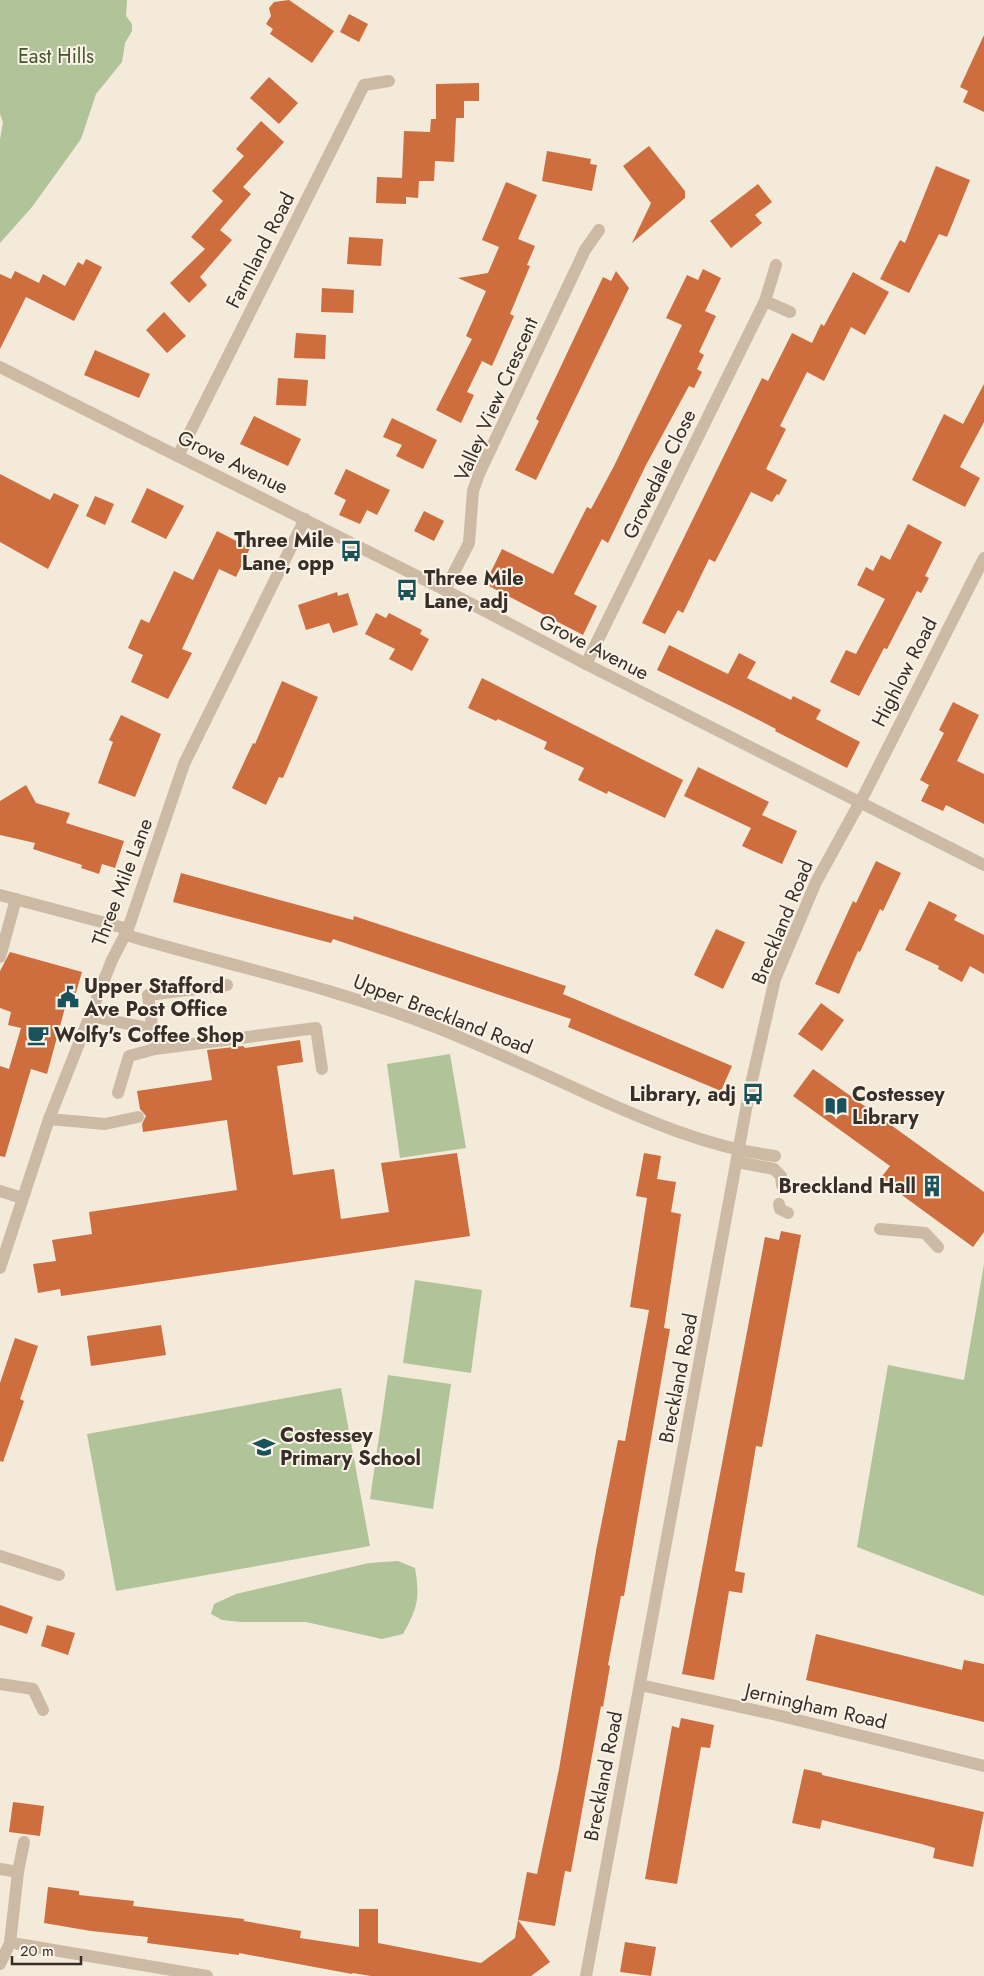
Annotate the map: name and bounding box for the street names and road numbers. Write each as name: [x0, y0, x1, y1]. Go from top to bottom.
street label: Farmland Road: [219, 187, 302, 313]
street label: Valley View Crescent: [447, 312, 546, 486]
street label: Grovedale Close: [616, 405, 703, 544]
street label: Grove Avenue: [173, 423, 293, 502]
street label: Grove Avenue: [534, 607, 654, 688]
street label: Highlow Road: [864, 612, 944, 732]
street label: Three Mile Lane: [85, 814, 160, 950]
street label: Breckland Road: [744, 856, 821, 989]
street label: Upper Breckland Road: [349, 967, 537, 1062]
street label: Breckland Road: [652, 1311, 705, 1445]
street label: Jerningham Road: [739, 1675, 890, 1737]
street label: Breckland Road: [577, 1709, 630, 1843]

